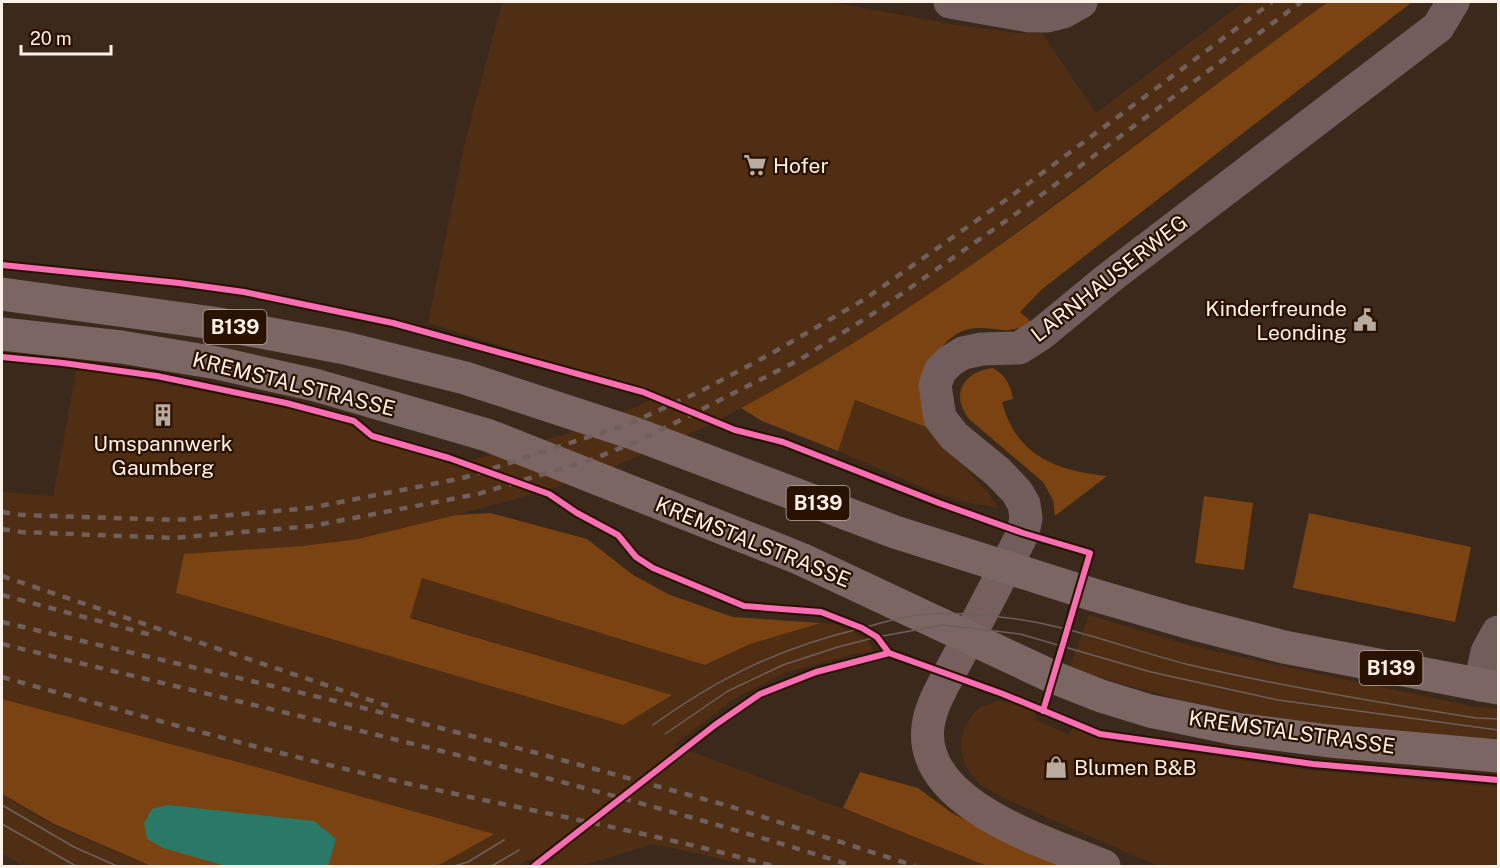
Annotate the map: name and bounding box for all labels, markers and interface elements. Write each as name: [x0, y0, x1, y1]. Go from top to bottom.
scale bar: [21, 18, 111, 56]
text: 20 m: [30, 28, 72, 49]
supermarket icon: Hofer: [742, 152, 768, 178]
place label: Hofer: [773, 153, 829, 178]
street label: LARNHAUSERWEG: [1026, 209, 1192, 347]
place label: Kinderfreunde Leonding: [1205, 296, 1347, 345]
public building icon: Kinderfreunde Leonding: [1352, 307, 1378, 333]
road number: B139: [204, 310, 266, 344]
street label: KREMSTALSTRASSE: [190, 347, 398, 421]
building icon: Umspannwerk Gaumberg: [150, 402, 176, 428]
place label: Umspannwerk Gaumberg: [93, 431, 233, 480]
road number: B139: [786, 486, 850, 520]
street label: KREMSTALSTRASSE: [652, 491, 854, 593]
road number: B139: [1360, 651, 1422, 685]
street label: KREMSTALSTRASSE: [1187, 705, 1397, 759]
shop icon: Blumen B&B: [1043, 754, 1069, 780]
place label: Blumen B&B: [1074, 755, 1197, 780]

